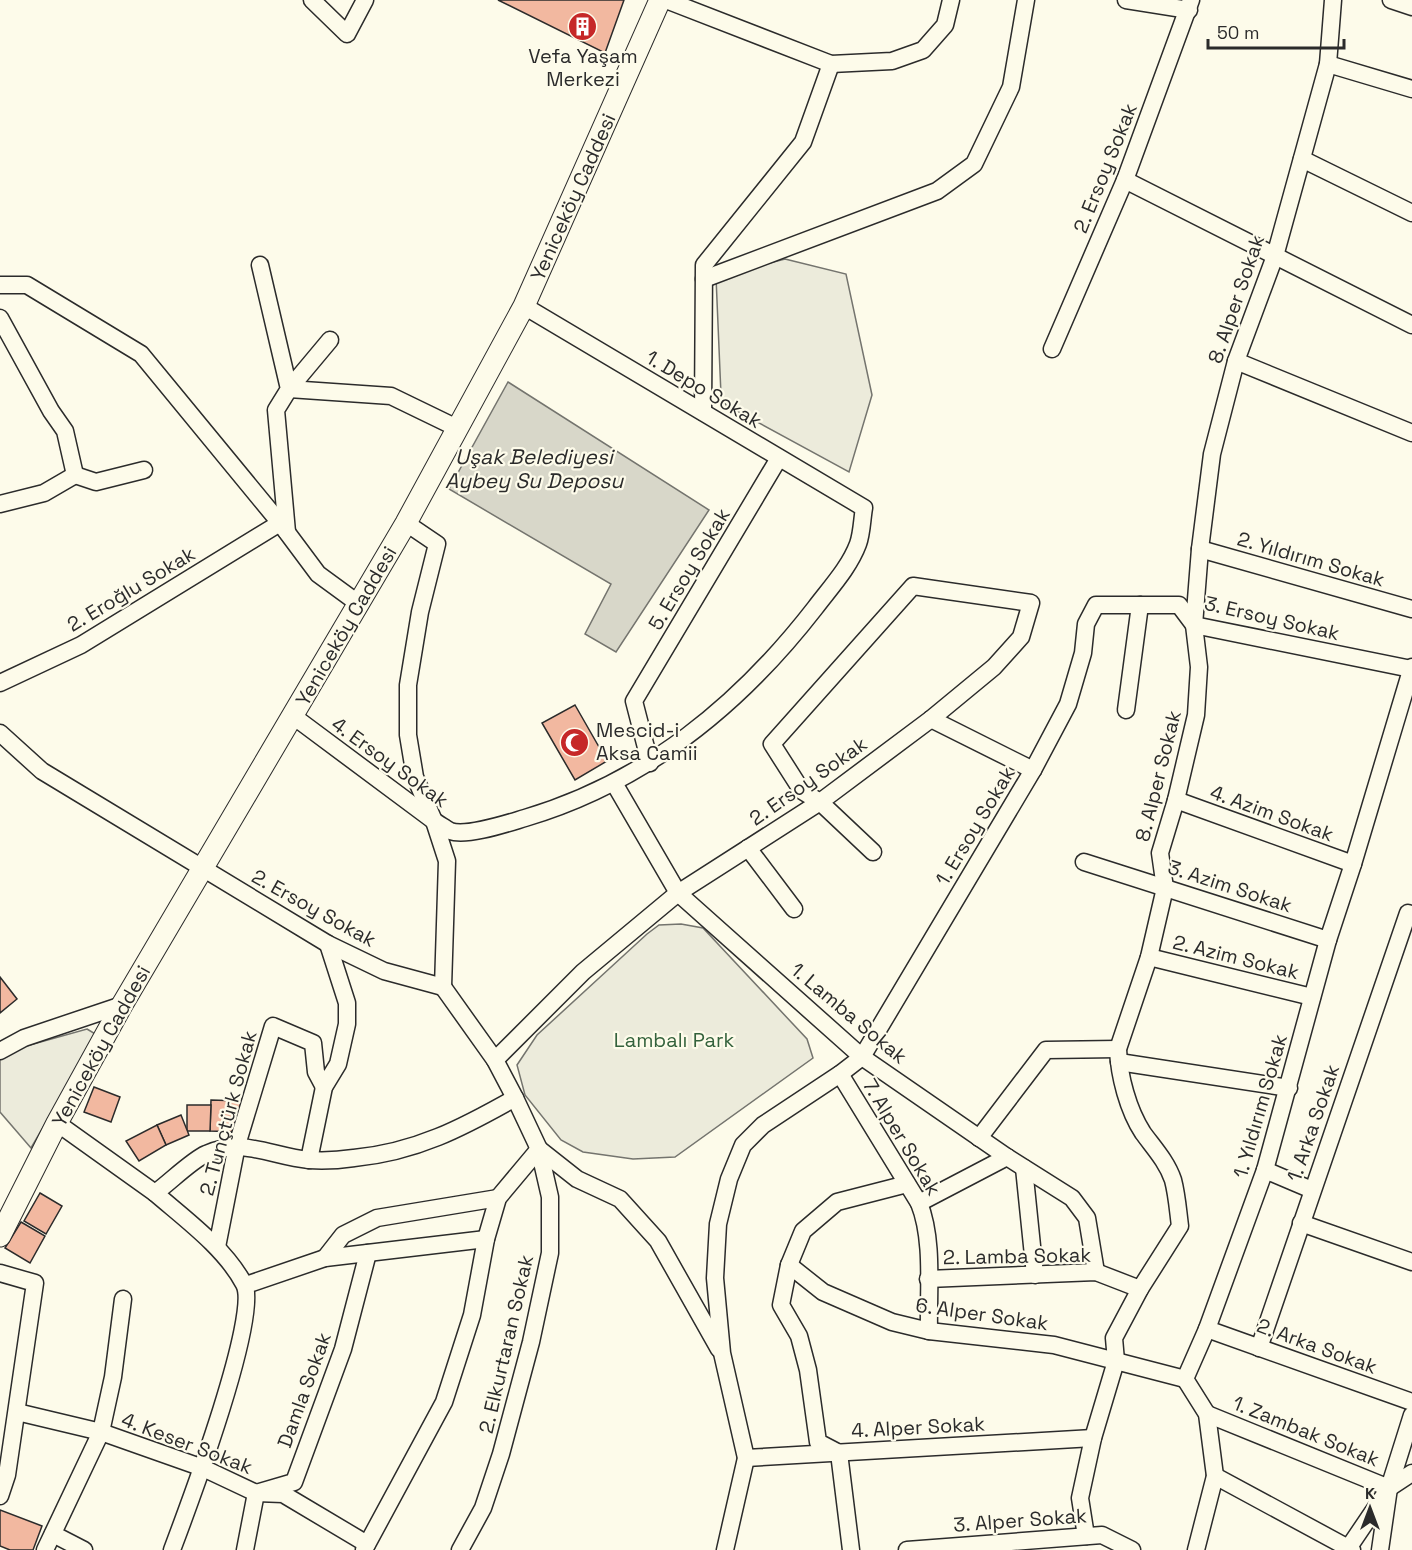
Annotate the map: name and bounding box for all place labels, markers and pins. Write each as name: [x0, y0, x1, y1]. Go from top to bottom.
building icon: Vefa Yaşam Merkezi: [567, 10, 599, 42]
place label: Vefa Yaşam Merkezi: [528, 43, 638, 92]
place label: Mescid-i Aksa Camii: [596, 717, 698, 766]
mosque icon: Mescid-i Aksa Camii: [559, 726, 591, 758]

